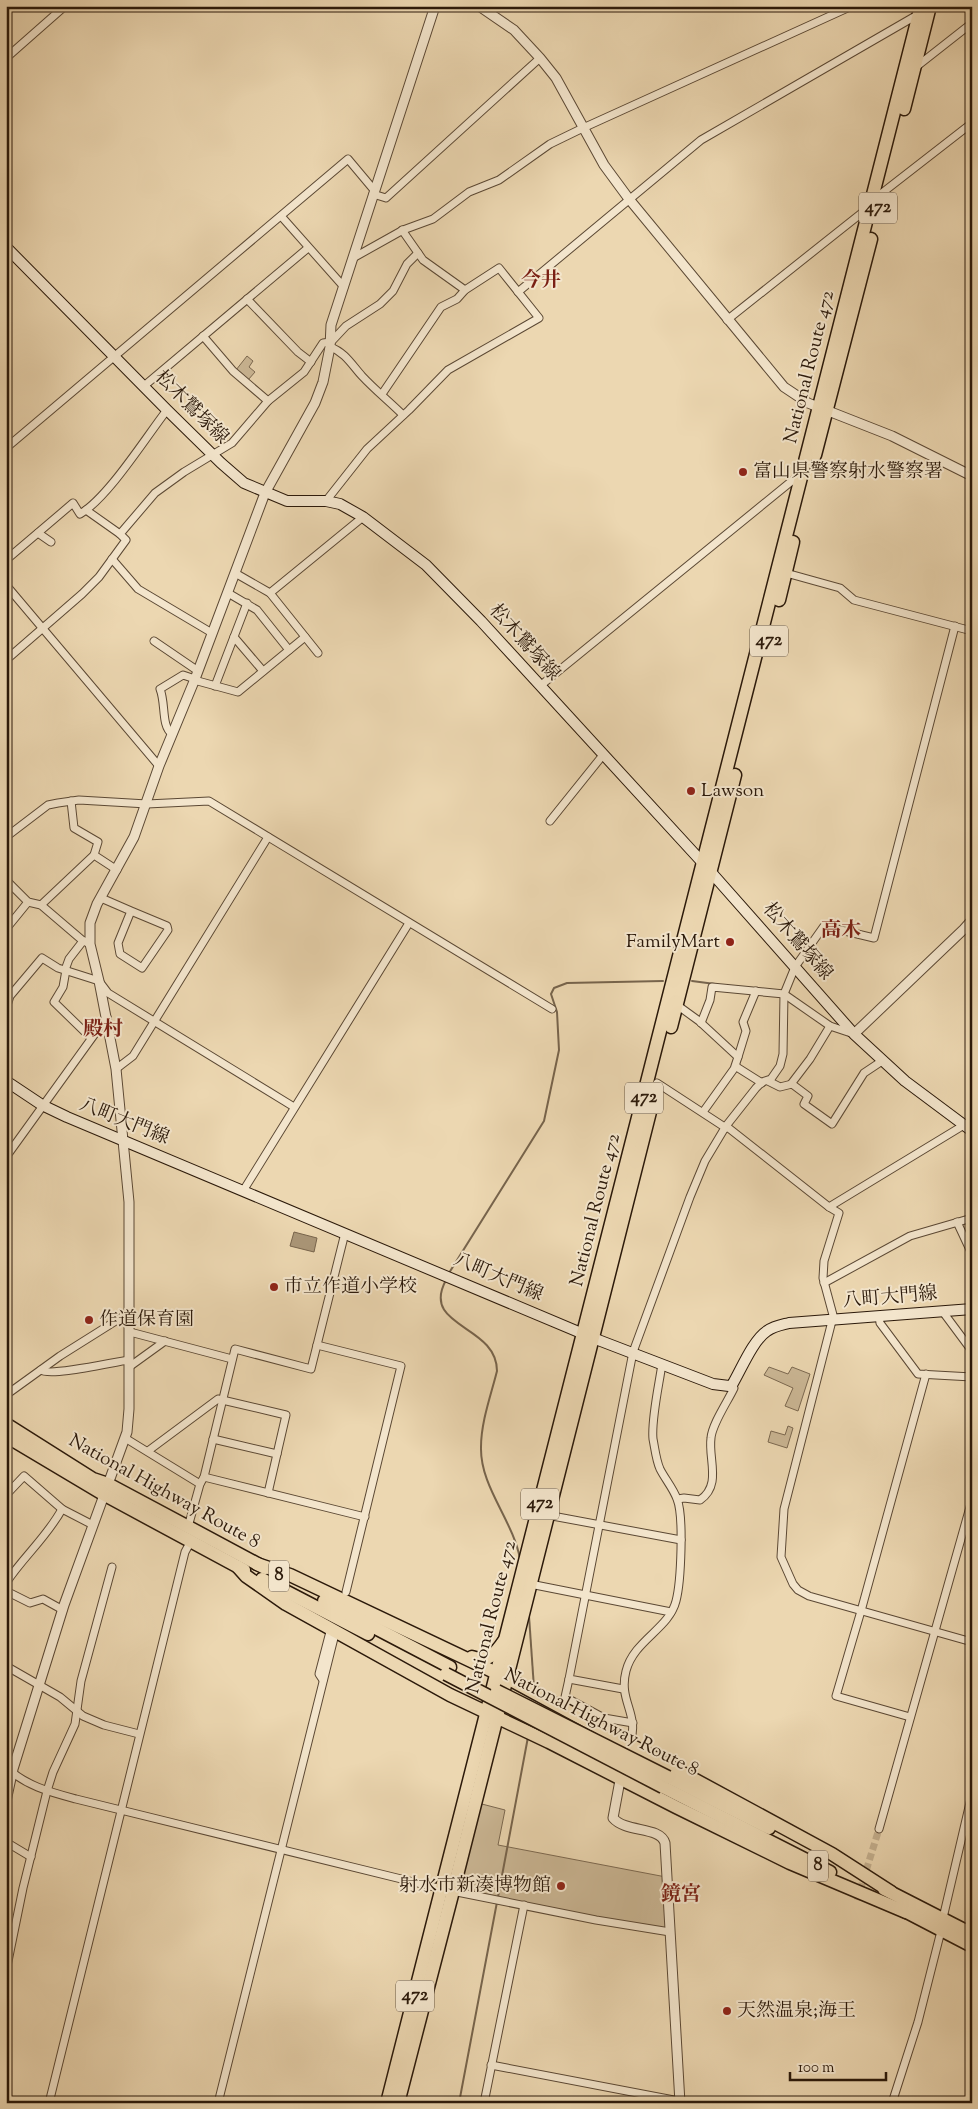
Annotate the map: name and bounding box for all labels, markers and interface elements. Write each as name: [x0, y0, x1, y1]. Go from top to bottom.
road number: 472: [859, 192, 897, 224]
district label: 今井: [521, 267, 561, 296]
street label: National Route 472: [778, 288, 842, 446]
street label: 松木鷲塚線: [148, 365, 234, 451]
place label: 富山県警察射水警察署: [753, 459, 943, 486]
marker: 富山県警察射水警察署: [737, 466, 749, 478]
street label: 松木鷲塚線: [482, 599, 566, 687]
road number: 472: [750, 626, 788, 656]
place label: Lawson: [701, 778, 764, 805]
marker: Lawson: [685, 785, 697, 797]
street label: 松木鷲塚線: [756, 897, 838, 987]
district label: 高木: [821, 917, 861, 946]
place label: FamilyMart: [626, 929, 720, 956]
marker: FamilyMart: [724, 936, 736, 948]
district label: 殿村: [83, 1016, 123, 1045]
road number: 472: [625, 1082, 663, 1114]
street label: 八町大門線: [75, 1092, 173, 1152]
street label: National Route 472: [564, 1131, 628, 1289]
street label: 八町大門線: [449, 1247, 547, 1309]
place label: 市立作道小学校: [284, 1274, 417, 1301]
street label: 八町大門線: [841, 1280, 939, 1316]
marker: 市立作道小学校: [268, 1281, 280, 1293]
place label: 作道保育園: [99, 1307, 194, 1334]
marker: 作道保育園: [83, 1314, 95, 1326]
street label: National Highway Route 8: [63, 1428, 265, 1556]
road number: 472: [521, 1488, 559, 1520]
street label: National Route 472: [460, 1538, 524, 1696]
road number: 8: [269, 1560, 289, 1592]
street label: National Highway Route 8: [499, 1662, 703, 1784]
road number: 8: [808, 1850, 828, 1882]
place label: 射水市新湊博物館: [399, 1873, 551, 1900]
marker: 射水市新湊博物館: [555, 1880, 567, 1892]
district label: 鏡宮: [661, 1881, 701, 1910]
road number: 472: [396, 1980, 434, 2012]
place label: 天然温泉;海王: [737, 1998, 856, 2025]
marker: 天然温泉;海王: [721, 2005, 733, 2017]
scale bar: [790, 2049, 887, 2081]
text: 100 m: [798, 2058, 835, 2079]

